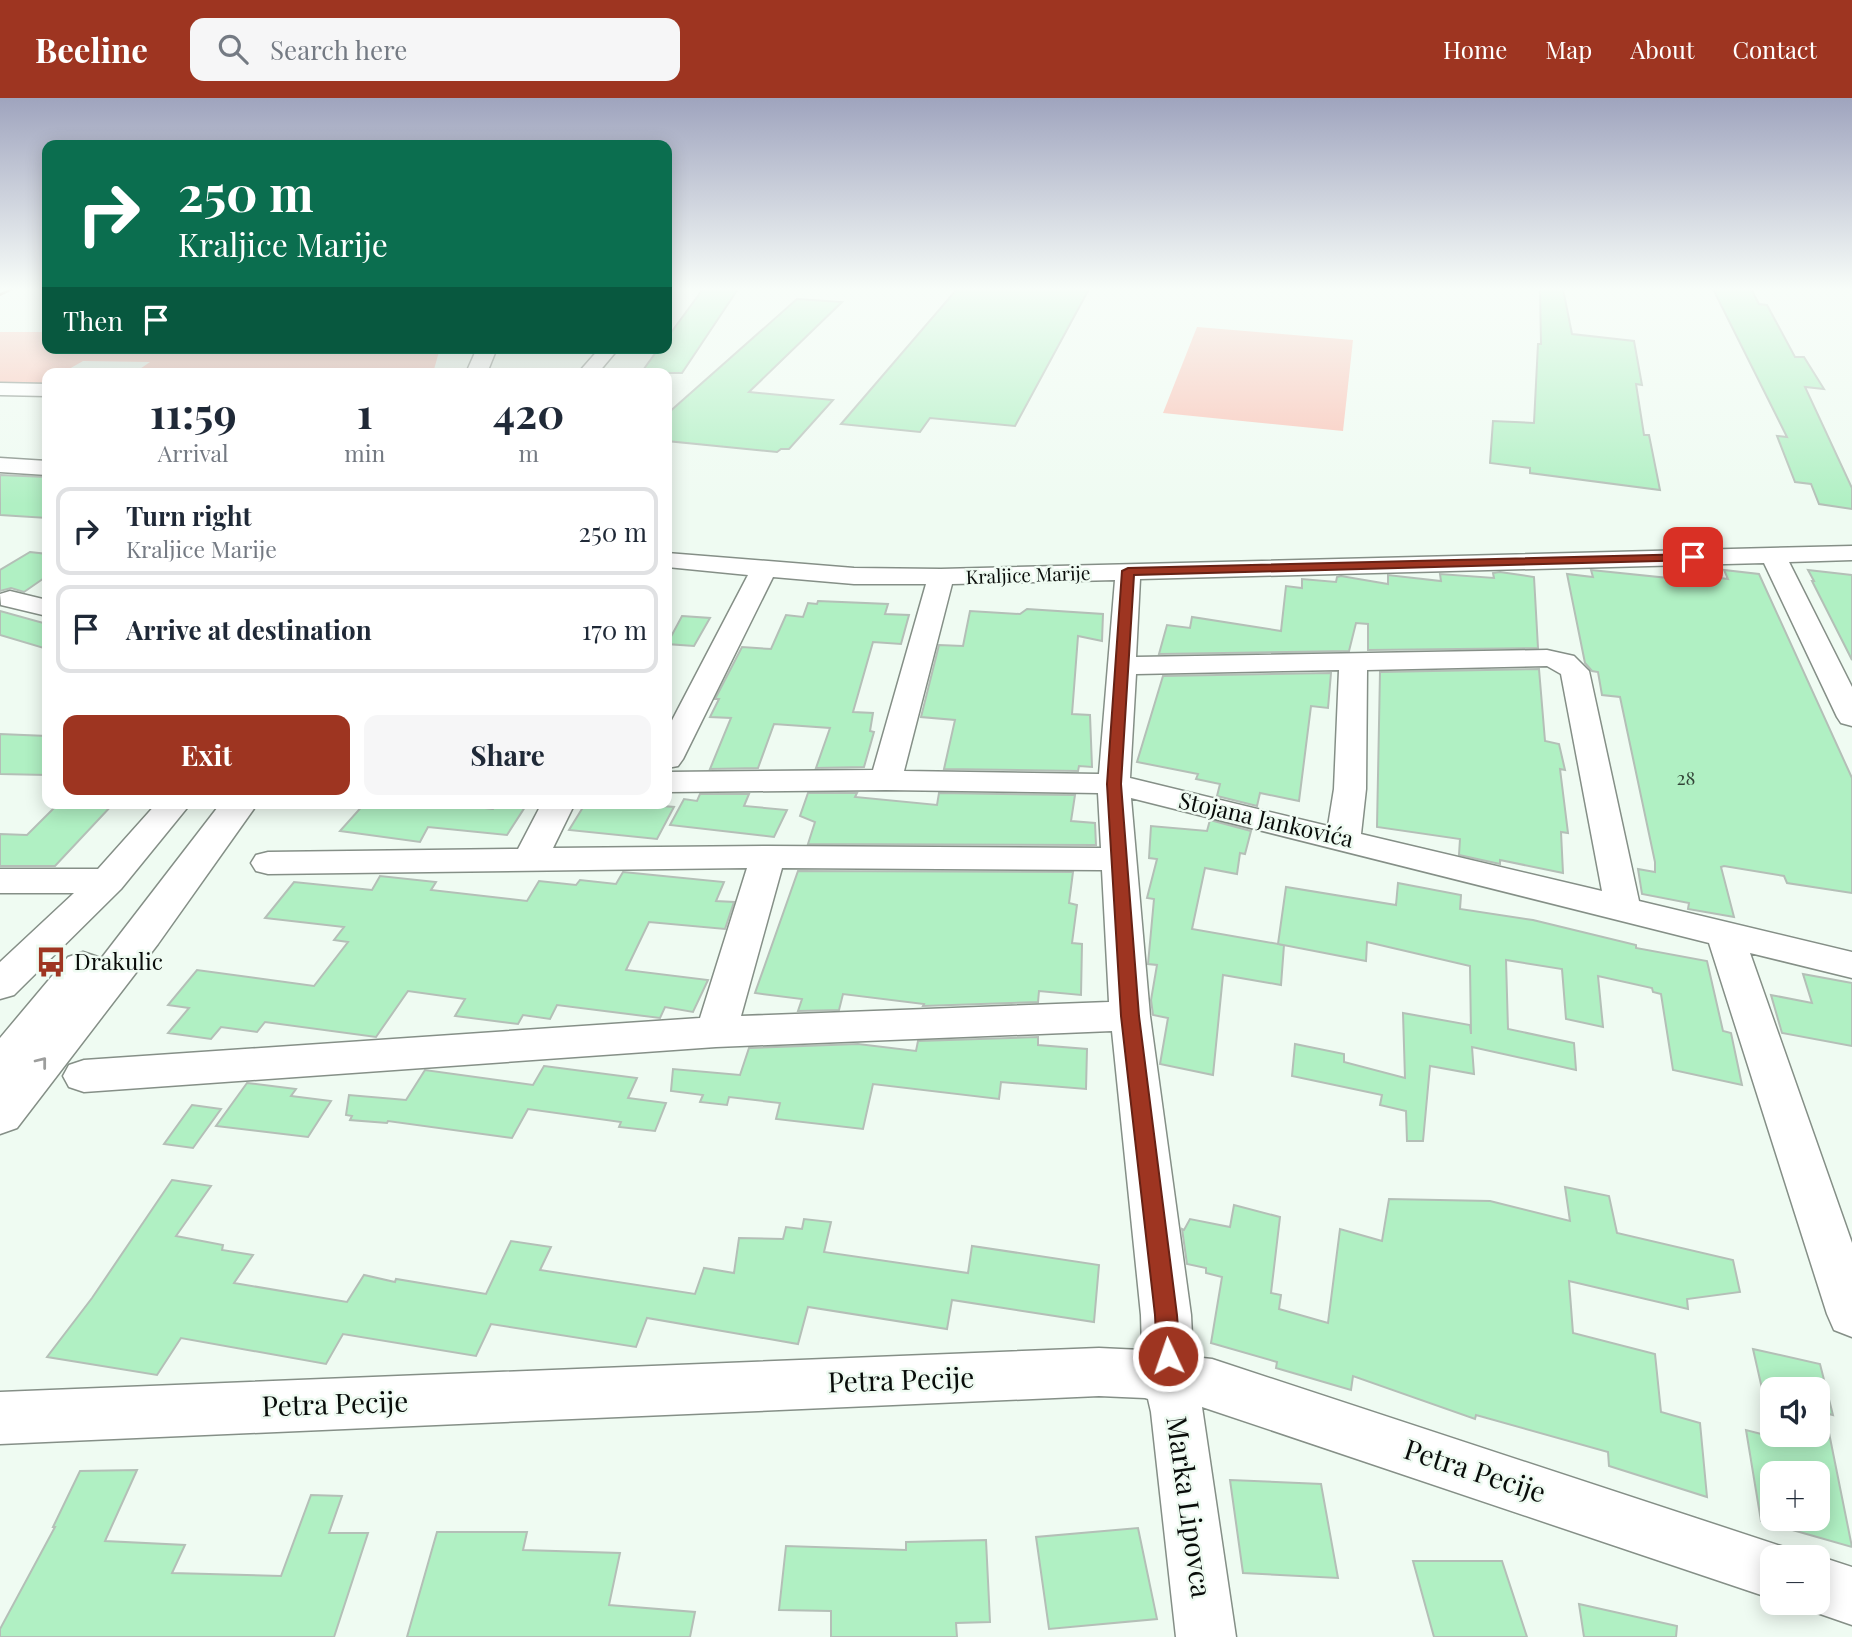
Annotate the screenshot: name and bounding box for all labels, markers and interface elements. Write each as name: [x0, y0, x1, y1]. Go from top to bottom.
search box: [190, 18, 680, 81]
text: Beeline: [35, 27, 148, 71]
icon: search: [214, 30, 252, 68]
text: Search here: [270, 32, 407, 67]
text: Home: [1443, 33, 1507, 65]
text: Map: [1545, 33, 1592, 65]
text: About: [1630, 33, 1694, 65]
text: Contact: [1732, 33, 1817, 65]
text: 250 m: [178, 159, 314, 224]
icon: right: [63, 168, 154, 259]
text: Kraljice Marije: [178, 222, 388, 265]
icon: arrive: [137, 301, 175, 339]
text: Then: [63, 303, 123, 338]
text: 11:59: [150, 384, 237, 440]
text: 1: [357, 384, 373, 440]
text: 420: [493, 384, 564, 440]
text: Arrival: [158, 437, 229, 468]
text: min: [344, 437, 385, 468]
text: m: [518, 437, 539, 468]
text: Turn right: [126, 498, 252, 533]
icon: right: [67, 512, 105, 550]
text: 250 m: [579, 514, 647, 549]
pin: [1663, 527, 1723, 587]
text: Kraljice Marije: [126, 533, 277, 564]
icon: arrive: [1674, 538, 1712, 576]
street label: Kraljice Marije: [965, 559, 1091, 589]
icon: arrive: [67, 610, 105, 648]
text: Arrive at destination: [126, 612, 372, 647]
text: 170 m: [582, 612, 647, 647]
button: Exit: [63, 715, 350, 795]
button: Share: [364, 715, 651, 795]
house number: 28: [1677, 764, 1695, 790]
street label: Stojana Jankovića: [1176, 783, 1357, 854]
bus stop icon: Drakulic: [34, 945, 68, 979]
place label: Drakulic: [74, 945, 163, 976]
one-way arrow: [34, 1057, 47, 1069]
position arrow: [1131, 1319, 1205, 1393]
street label: Petra Pecije: [827, 1357, 975, 1400]
map controls: [1760, 1377, 1830, 1615]
button: sound: [1760, 1377, 1830, 1447]
street label: Petra Pecije: [261, 1381, 409, 1424]
street label: Marka Lipovca: [1159, 1414, 1222, 1600]
street label: Petra Pecije: [1400, 1429, 1551, 1510]
button: +: [1760, 1461, 1830, 1531]
button: −: [1760, 1545, 1830, 1615]

